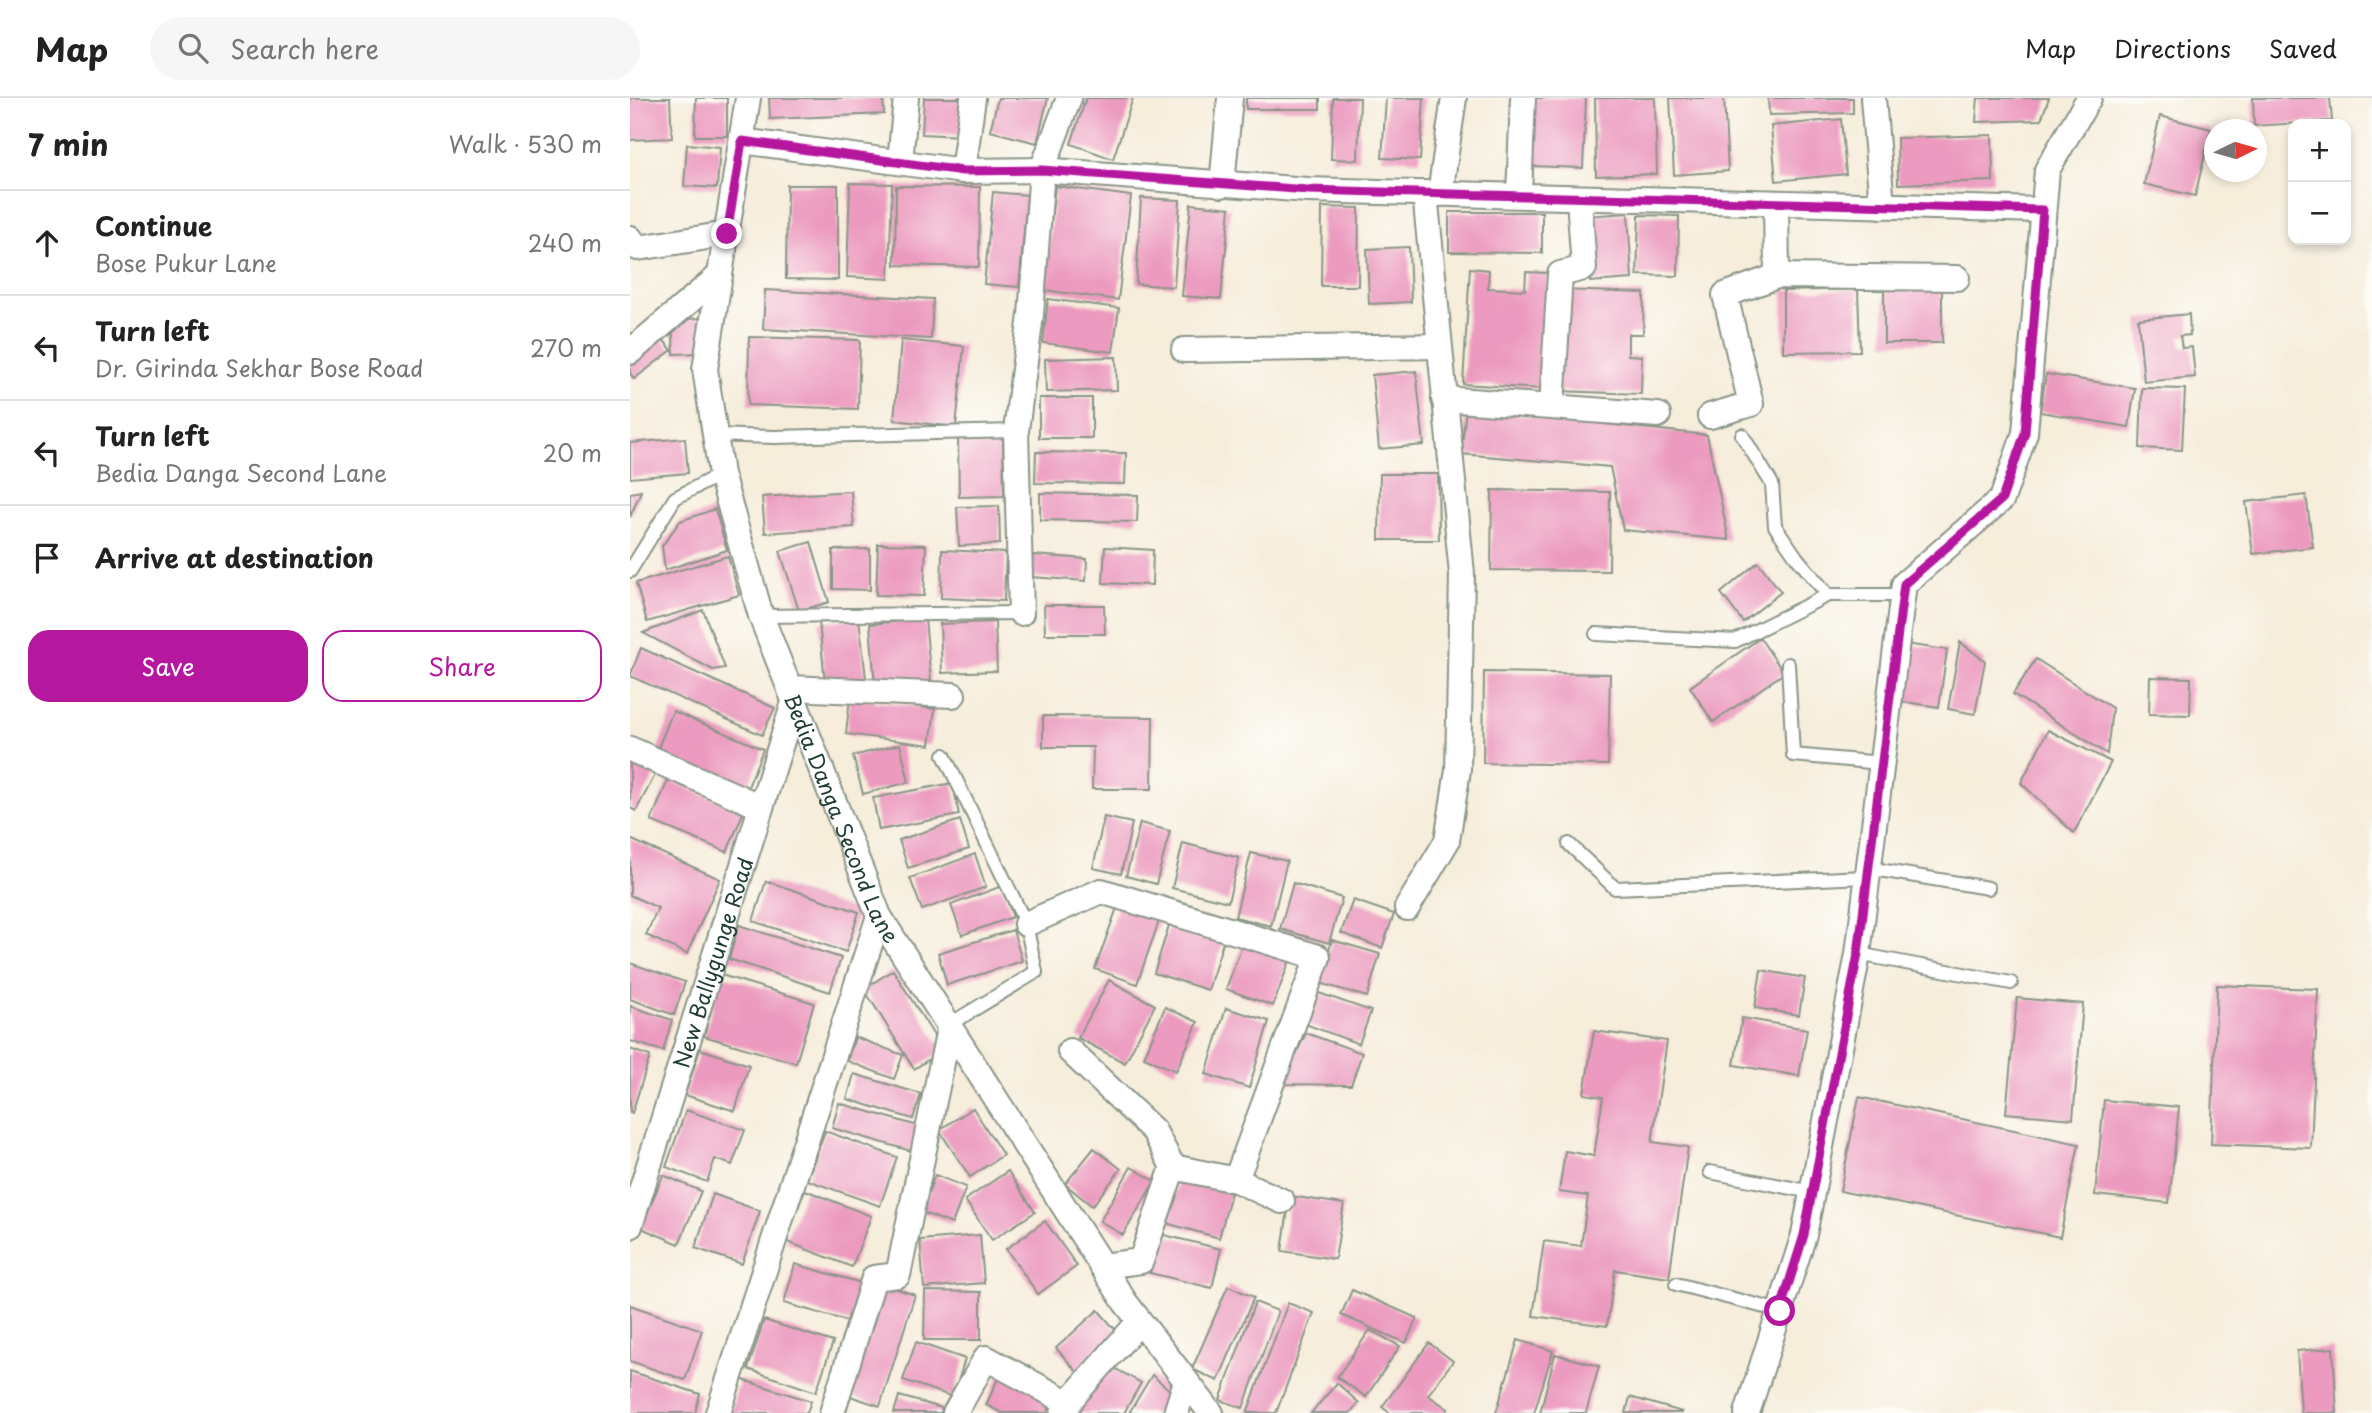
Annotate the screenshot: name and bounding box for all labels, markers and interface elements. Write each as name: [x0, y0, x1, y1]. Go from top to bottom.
search box: [150, 17, 640, 80]
text: Map: [35, 23, 108, 73]
icon: search: [174, 29, 212, 67]
text: Search here: [230, 29, 379, 68]
text: Map: [2025, 30, 2076, 66]
text: Directions: [2114, 30, 2231, 66]
text: Saved: [2269, 30, 2337, 66]
north arrow: [2204, 119, 2267, 182]
map controls: [2288, 119, 2351, 245]
button: +: [2288, 119, 2351, 182]
text: 7 min: [28, 121, 109, 166]
text: Walk · 530 m: [449, 126, 602, 161]
button: −: [2288, 182, 2351, 245]
text: Continue: [95, 206, 212, 245]
route end: [711, 218, 742, 249]
icon: ahead: [28, 224, 66, 262]
text: 240 m: [528, 225, 602, 260]
text: Bose Pukur Lane: [95, 245, 277, 280]
text: Turn left: [95, 311, 210, 350]
icon: left: [28, 329, 66, 367]
text: 270 m: [530, 330, 602, 365]
text: Dr. Girinda Sekhar Bose Road: [95, 350, 423, 385]
text: Turn left: [95, 416, 210, 455]
icon: left: [28, 434, 66, 472]
text: 20 m: [543, 435, 602, 470]
text: Bedia Danga Second Lane: [95, 455, 387, 490]
text: Arrive at destination: [95, 538, 374, 577]
icon: arrive: [28, 539, 66, 577]
button: Save: [28, 630, 308, 702]
button: Share: [322, 630, 602, 702]
street label: Bedia Danga Second Lane: [777, 689, 908, 949]
street label: New Ballygunge Road: [664, 853, 761, 1072]
route start: [1764, 1295, 1795, 1326]

